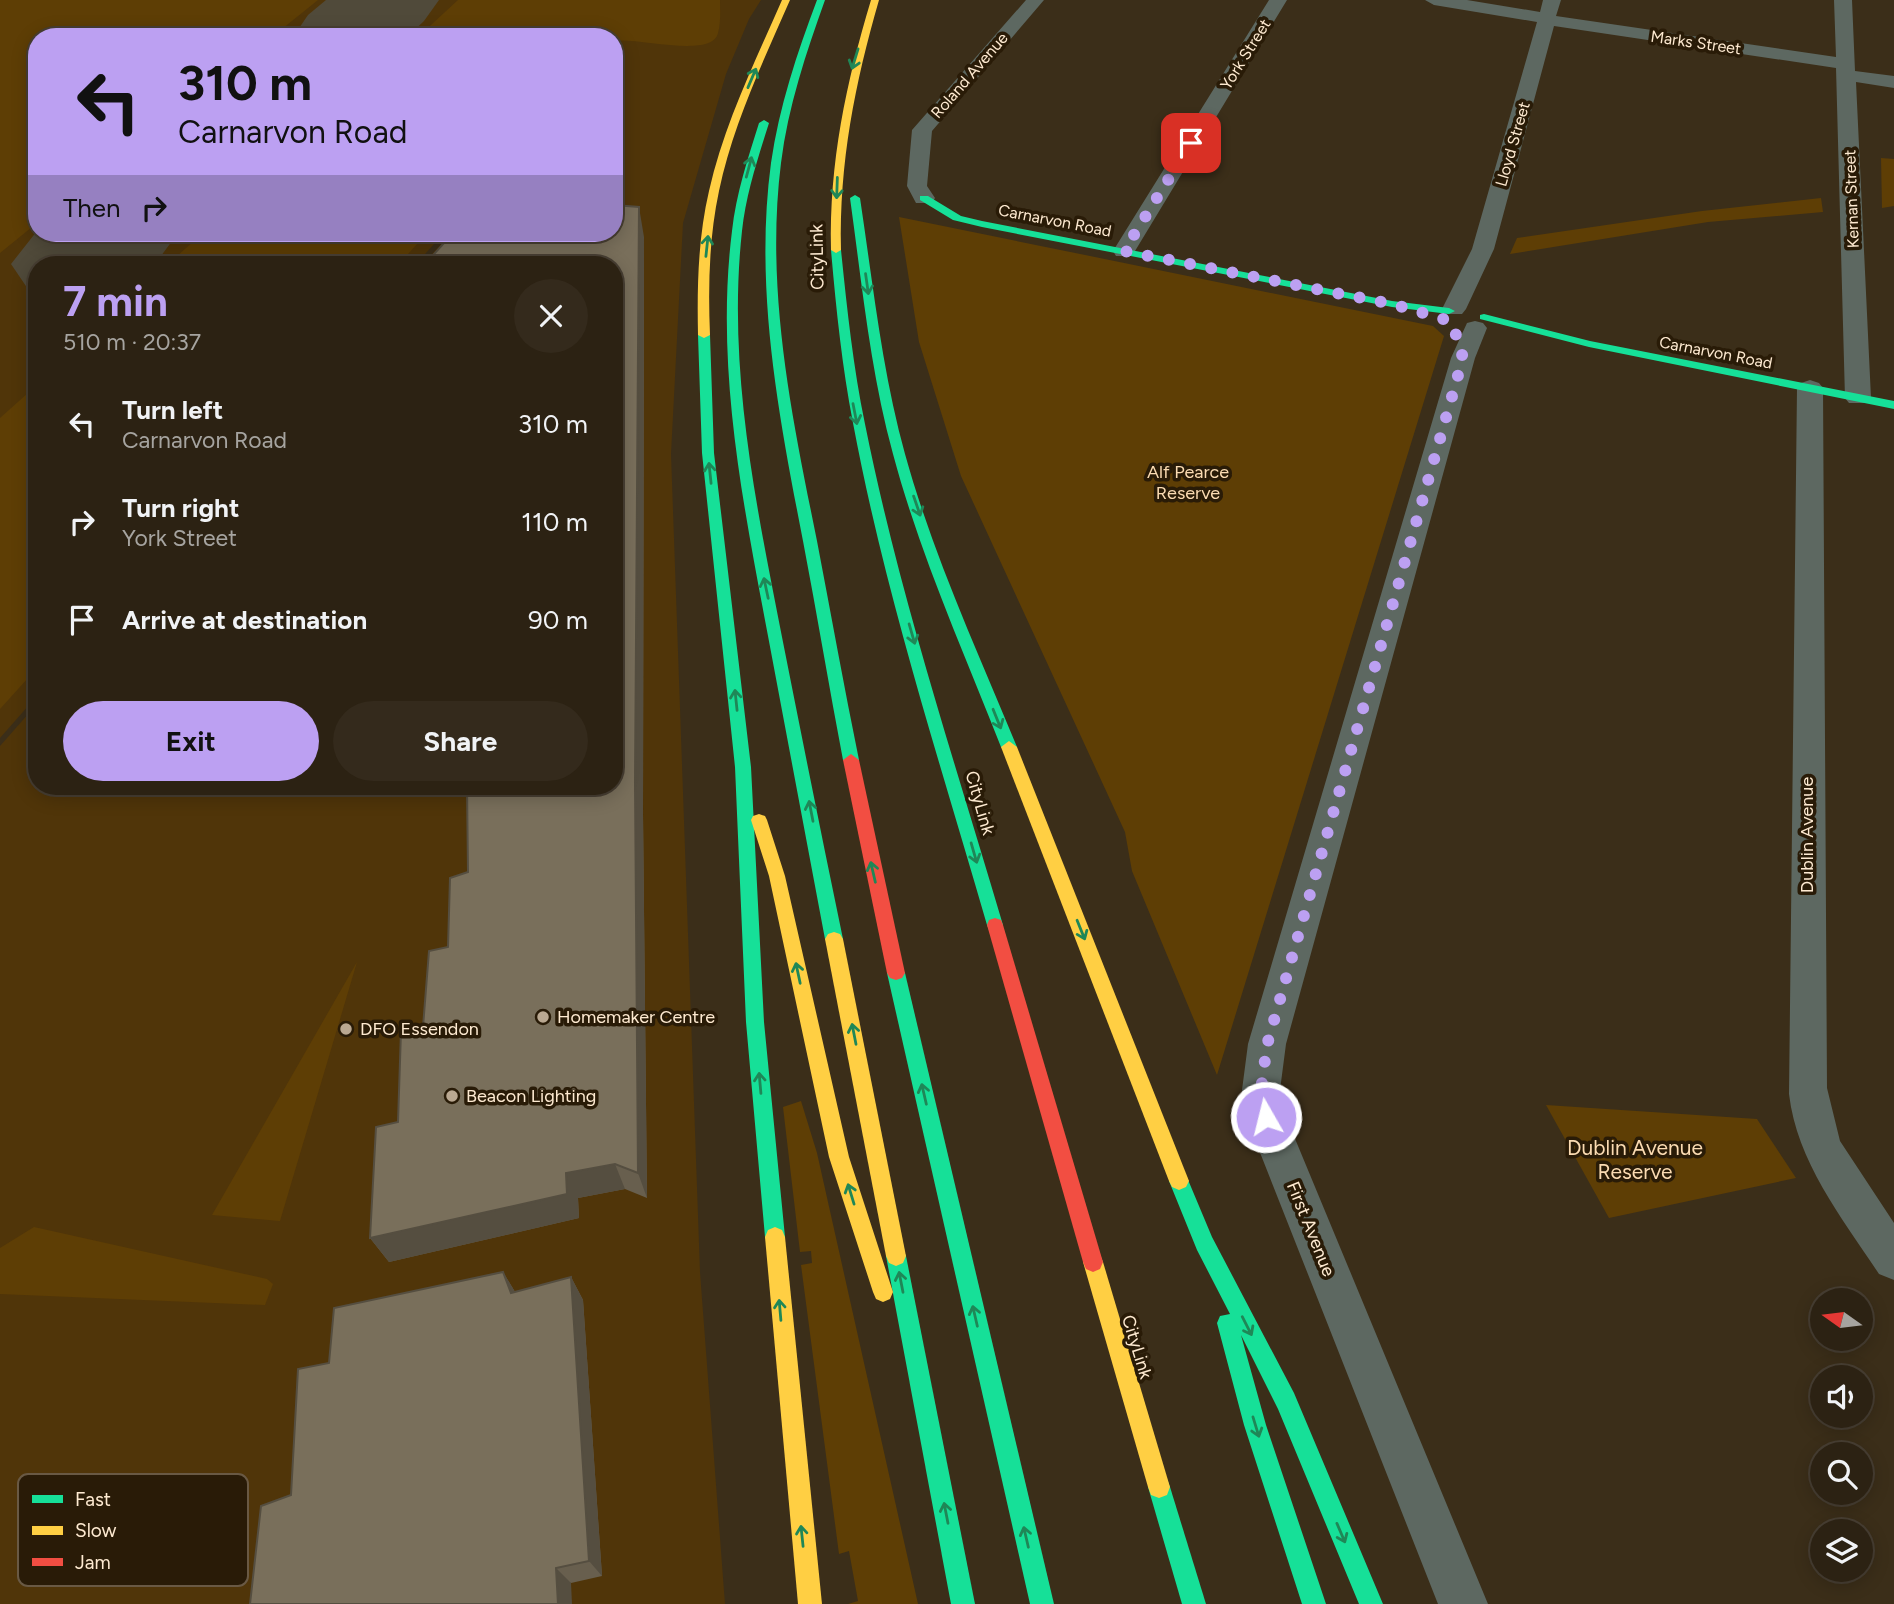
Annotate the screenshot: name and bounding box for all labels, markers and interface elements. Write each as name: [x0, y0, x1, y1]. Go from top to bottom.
street label: York Street: [1216, 15, 1275, 93]
street label: Marks Street: [1650, 27, 1742, 58]
street label: Roland Avenue: [927, 28, 1012, 122]
one-way arrow: [848, 48, 861, 70]
text: 310 m: [178, 53, 312, 112]
icon: left: [63, 56, 154, 147]
one-way arrow: [746, 68, 759, 90]
street label: Lloyd Street: [1491, 100, 1534, 189]
text: Carnarvon Road: [178, 113, 407, 151]
pin: [1161, 113, 1221, 173]
icon: arrive: [1172, 124, 1210, 162]
street label: Kernan Street: [1840, 149, 1863, 249]
one-way arrow: [743, 156, 756, 179]
one-way arrow: [830, 176, 843, 199]
icon: right: [135, 189, 173, 227]
text: Then: [63, 192, 121, 224]
street label: Carnarvon Road: [997, 200, 1113, 241]
street label: CityLink: [805, 224, 829, 290]
one-way arrow: [700, 236, 713, 258]
one-way arrow: [861, 273, 874, 295]
text: 7 min: [63, 276, 168, 327]
button: close: [514, 279, 588, 353]
text: 510 m · 20:37: [63, 328, 201, 356]
street label: Carnarvon Road: [1658, 332, 1774, 373]
text: Turn left: [122, 394, 223, 426]
one-way arrow: [849, 402, 862, 425]
icon: left: [63, 405, 101, 443]
text: 310 m: [518, 408, 588, 440]
text: Carnarvon Road: [122, 426, 287, 454]
park label: Alf Pearce Reserve: [1147, 461, 1229, 504]
one-way arrow: [703, 463, 716, 485]
text: Turn right: [122, 492, 239, 524]
one-way arrow: [911, 495, 924, 517]
icon: right: [63, 503, 101, 541]
text: 110 m: [521, 506, 588, 538]
text: York Street: [122, 524, 237, 552]
one-way arrow: [759, 577, 773, 600]
icon: arrive: [63, 601, 101, 639]
text: Arrive at destination: [122, 604, 367, 636]
text: 90 m: [528, 604, 588, 636]
one-way arrow: [906, 623, 919, 645]
one-way arrow: [729, 689, 742, 711]
button: Exit: [63, 701, 319, 781]
button: Share: [333, 701, 588, 781]
one-way arrow: [992, 707, 1005, 729]
street label: CityLink: [960, 768, 1000, 838]
street label: Dublin Avenue: [1796, 777, 1818, 893]
one-way arrow: [804, 800, 818, 823]
one-way arrow: [969, 841, 982, 863]
one-way arrow: [866, 861, 879, 884]
one-way arrow: [1075, 919, 1088, 941]
one-way arrow: [791, 962, 804, 985]
place label: Homemaker Centre: [557, 1006, 715, 1028]
marker: Homemaker Centre: [535, 1009, 551, 1025]
place label: DFO Essendon: [360, 1018, 479, 1040]
marker: DFO Essendon: [338, 1021, 354, 1037]
one-way arrow: [847, 1023, 860, 1046]
one-way arrow: [753, 1072, 766, 1095]
position arrow: [1229, 1080, 1303, 1154]
one-way arrow: [917, 1083, 930, 1106]
place label: Beacon Lighting: [466, 1085, 596, 1107]
marker: Beacon Lighting: [444, 1088, 460, 1104]
park label: Dublin Avenue Reserve: [1567, 1135, 1703, 1184]
street label: First Avenue: [1282, 1178, 1340, 1280]
one-way arrow: [843, 1183, 856, 1205]
one-way arrow: [894, 1271, 907, 1294]
north arrow: [1810, 1288, 1872, 1351]
map controls: [1810, 1288, 1873, 1582]
one-way arrow: [774, 1299, 787, 1322]
one-way arrow: [968, 1305, 981, 1328]
street label: CityLink: [1117, 1312, 1157, 1382]
one-way arrow: [1240, 1315, 1254, 1336]
button: sound: [1810, 1365, 1873, 1428]
one-way arrow: [1251, 1416, 1264, 1438]
button: search: [1810, 1442, 1873, 1505]
legend: [18, 1474, 248, 1586]
text: Fast: [75, 1488, 111, 1511]
one-way arrow: [938, 1502, 952, 1525]
text: Slow: [75, 1519, 117, 1542]
button: layers: [1810, 1519, 1873, 1582]
one-way arrow: [1335, 1521, 1348, 1543]
one-way arrow: [796, 1525, 809, 1548]
one-way arrow: [1019, 1527, 1032, 1549]
text: Jam: [75, 1551, 111, 1574]

